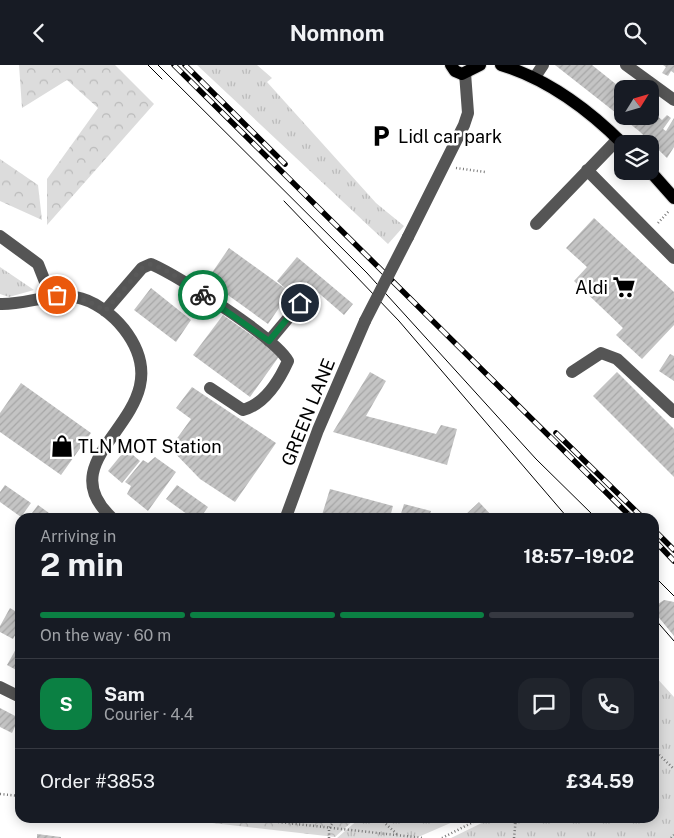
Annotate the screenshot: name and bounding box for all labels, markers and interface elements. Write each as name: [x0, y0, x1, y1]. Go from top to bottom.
icon: back: [25, 19, 53, 47]
icon: search: [621, 19, 649, 47]
text: Nomnom: [290, 20, 384, 46]
north arrow: [614, 80, 659, 125]
map controls: [614, 80, 659, 180]
parking icon: Lidl car park: [368, 123, 394, 149]
place label: Lidl car park: [398, 126, 502, 147]
button: layers: [614, 135, 659, 180]
courier: [178, 270, 228, 320]
pin: [36, 274, 78, 316]
supermarket icon: Aldi: [611, 274, 637, 300]
place label: Aldi: [575, 277, 608, 298]
icon: bag: [43, 281, 71, 309]
icon: bike: [189, 281, 217, 309]
pin: [279, 282, 321, 324]
icon: home: [286, 289, 314, 317]
street label: GREEN LANE: [277, 355, 339, 469]
shop icon: TLN MOT Station: [49, 433, 75, 459]
place label: TLN MOT Station: [78, 436, 222, 457]
text: Arriving in: [40, 527, 116, 546]
text: 18:57–19:02: [523, 545, 634, 567]
text: 2 min: [40, 546, 124, 583]
text: On the way · 60 m: [40, 626, 171, 645]
button: chat: [518, 678, 570, 730]
button: phone: [582, 678, 634, 730]
text: Sam: [104, 683, 145, 705]
text: S: [59, 693, 73, 715]
text: Courier · 4.4: [104, 705, 194, 724]
text: Order #3853: [40, 770, 155, 792]
text: £34.59: [566, 770, 634, 792]

